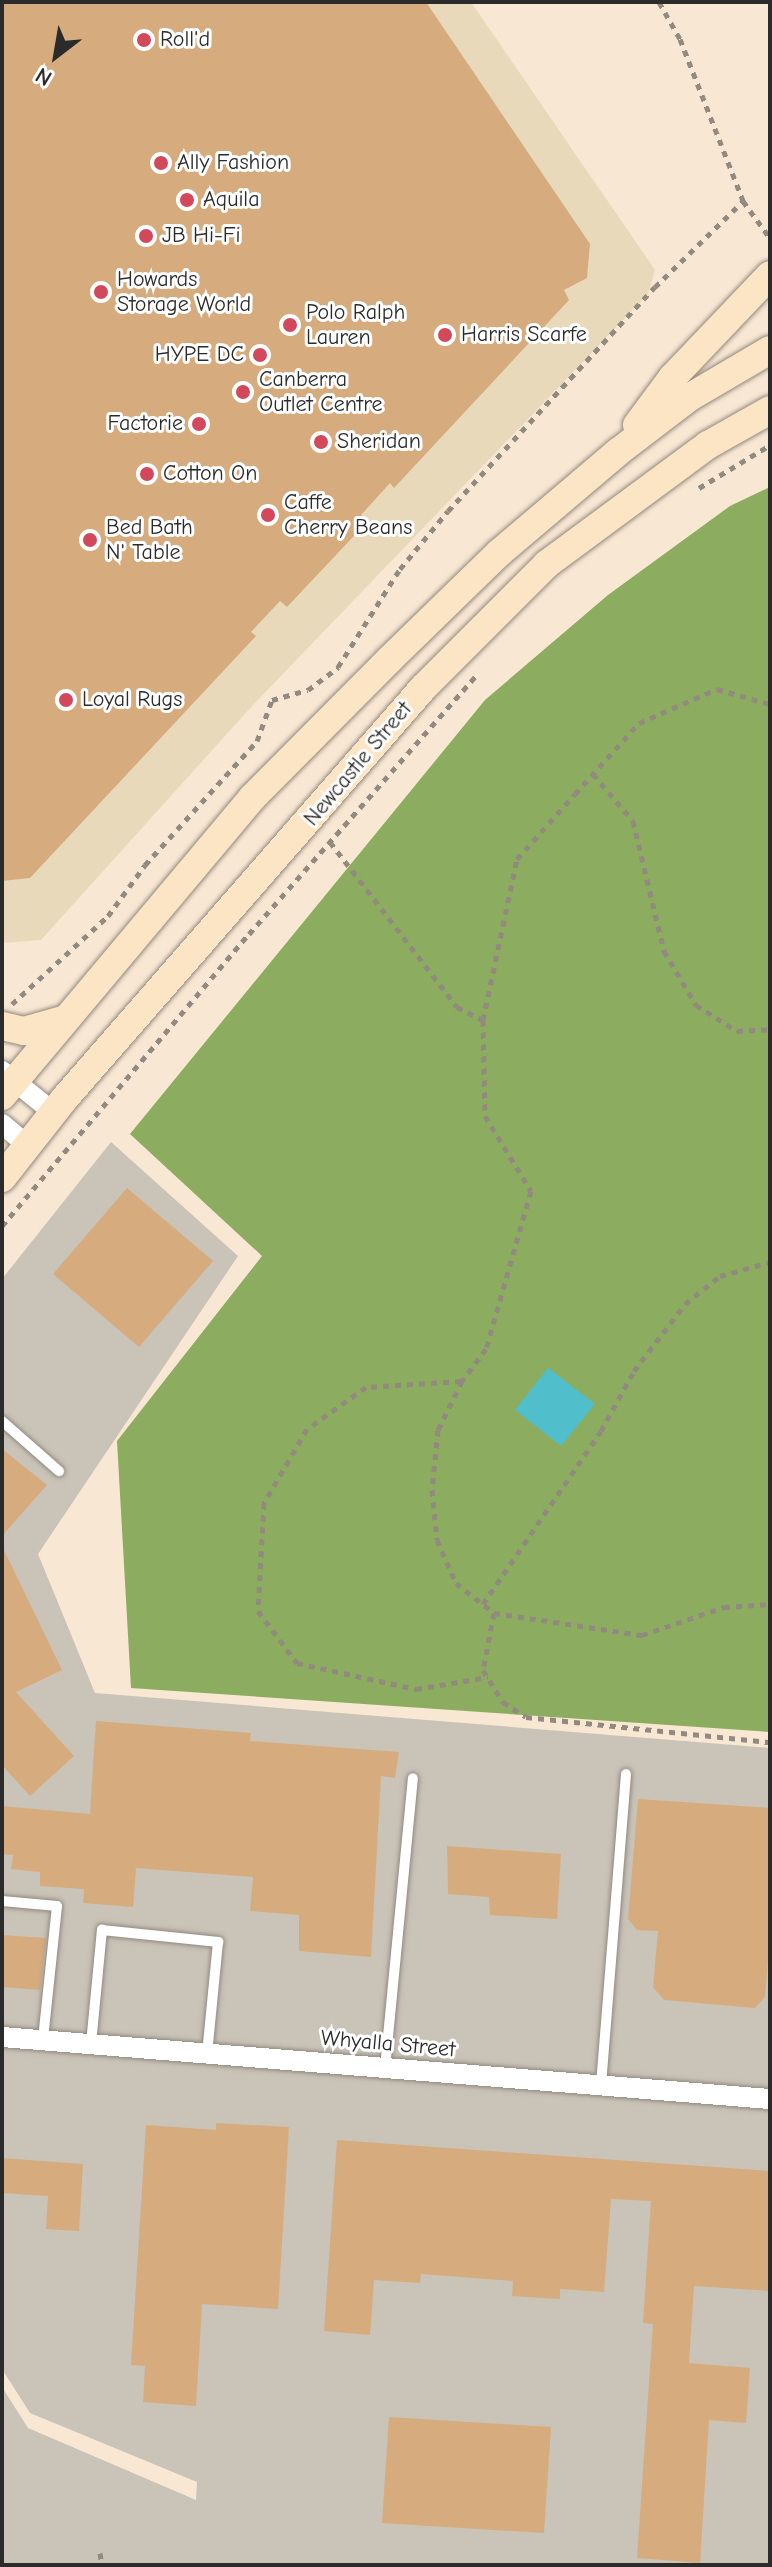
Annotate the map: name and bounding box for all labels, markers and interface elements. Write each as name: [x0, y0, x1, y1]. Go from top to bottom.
north arrow: [16, 16, 96, 96]
place label: Roll'd: [160, 27, 210, 53]
marker: Roll'd: [135, 31, 153, 49]
text: N: [31, 62, 56, 91]
place label: Ally Fashion: [177, 150, 289, 176]
marker: Ally Fashion: [152, 154, 170, 172]
place label: Aquila: [203, 187, 260, 213]
marker: Aquila: [178, 191, 196, 209]
place label: JB Hi-Fi: [162, 223, 240, 249]
marker: JB Hi-Fi: [137, 227, 155, 245]
place label: Howards Storage World: [117, 266, 251, 318]
marker: Howards Storage World: [92, 283, 110, 301]
place label: Polo Ralph Lauren: [306, 299, 405, 350]
marker: Polo Ralph Lauren: [281, 316, 299, 334]
place label: Harris Scarfe: [461, 322, 587, 348]
marker: Harris Scarfe: [436, 326, 454, 344]
place label: HYPE DC: [155, 342, 244, 368]
marker: HYPE DC: [251, 346, 269, 364]
place label: Canberra Outlet Centre: [259, 366, 382, 418]
marker: Canberra Outlet Centre: [234, 383, 252, 401]
place label: Factorie: [108, 411, 183, 437]
marker: Factorie: [190, 415, 208, 433]
place label: Sheridan: [337, 429, 421, 455]
marker: Sheridan: [312, 433, 330, 451]
place label: Cotton On: [163, 461, 257, 487]
marker: Cotton On: [138, 465, 156, 483]
place label: Caffe Cherry Beans: [284, 489, 412, 540]
marker: Caffe Cherry Beans: [259, 506, 277, 524]
place label: Bed Bath N' Table: [106, 514, 193, 566]
marker: Bed Bath N' Table: [81, 531, 99, 549]
place label: Loyal Rugs: [82, 687, 182, 713]
marker: Loyal Rugs: [57, 691, 75, 709]
street label: Newcastle Street: [298, 697, 418, 831]
street label: Whyalla Street: [320, 2025, 456, 2063]

